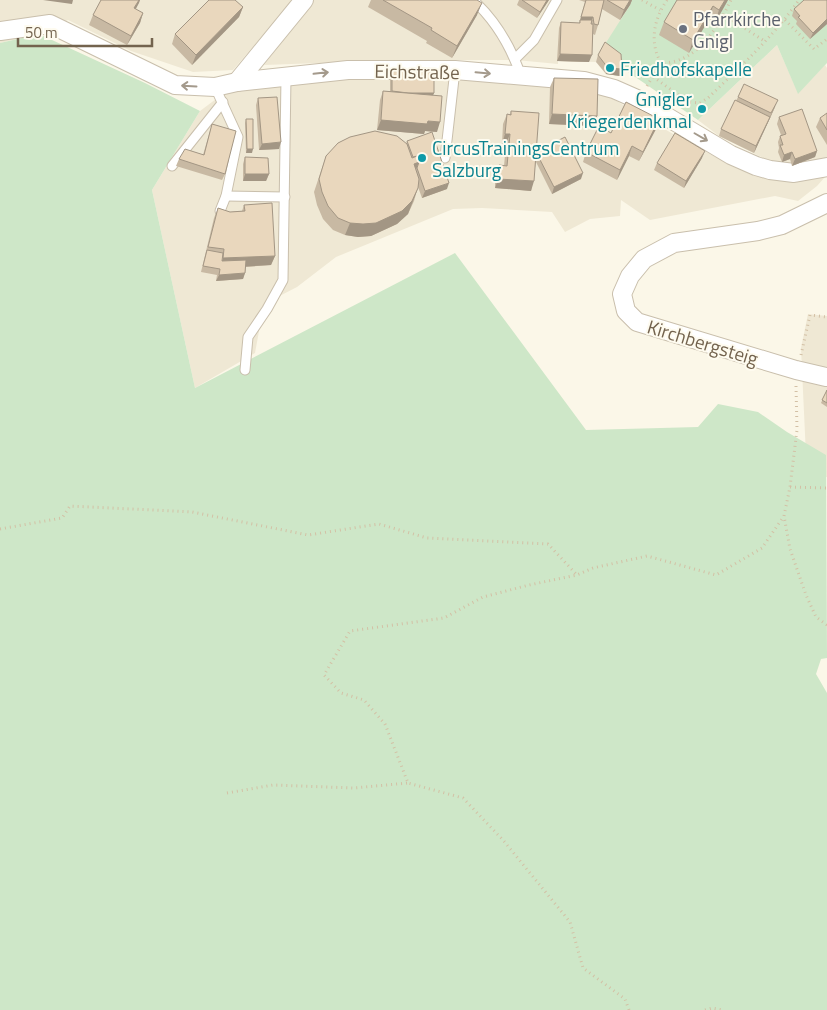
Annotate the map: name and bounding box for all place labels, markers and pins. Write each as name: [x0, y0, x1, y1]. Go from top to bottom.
place label: Pfarrkirche Gnigl: [693, 4, 781, 55]
marker: Pfarrkirche Gnigl: [677, 23, 689, 35]
place label: Friedhofskapelle: [620, 54, 752, 83]
marker: Friedhofskapelle: [604, 62, 616, 74]
place label: Gnigler Kriegerdenkmal: [566, 84, 692, 135]
marker: Gnigler Kriegerdenkmal: [696, 103, 708, 115]
place label: CircusTrainingsCentrum Salzburg: [432, 133, 619, 184]
marker: CircusTrainingsCentrum Salzburg: [416, 152, 428, 164]

